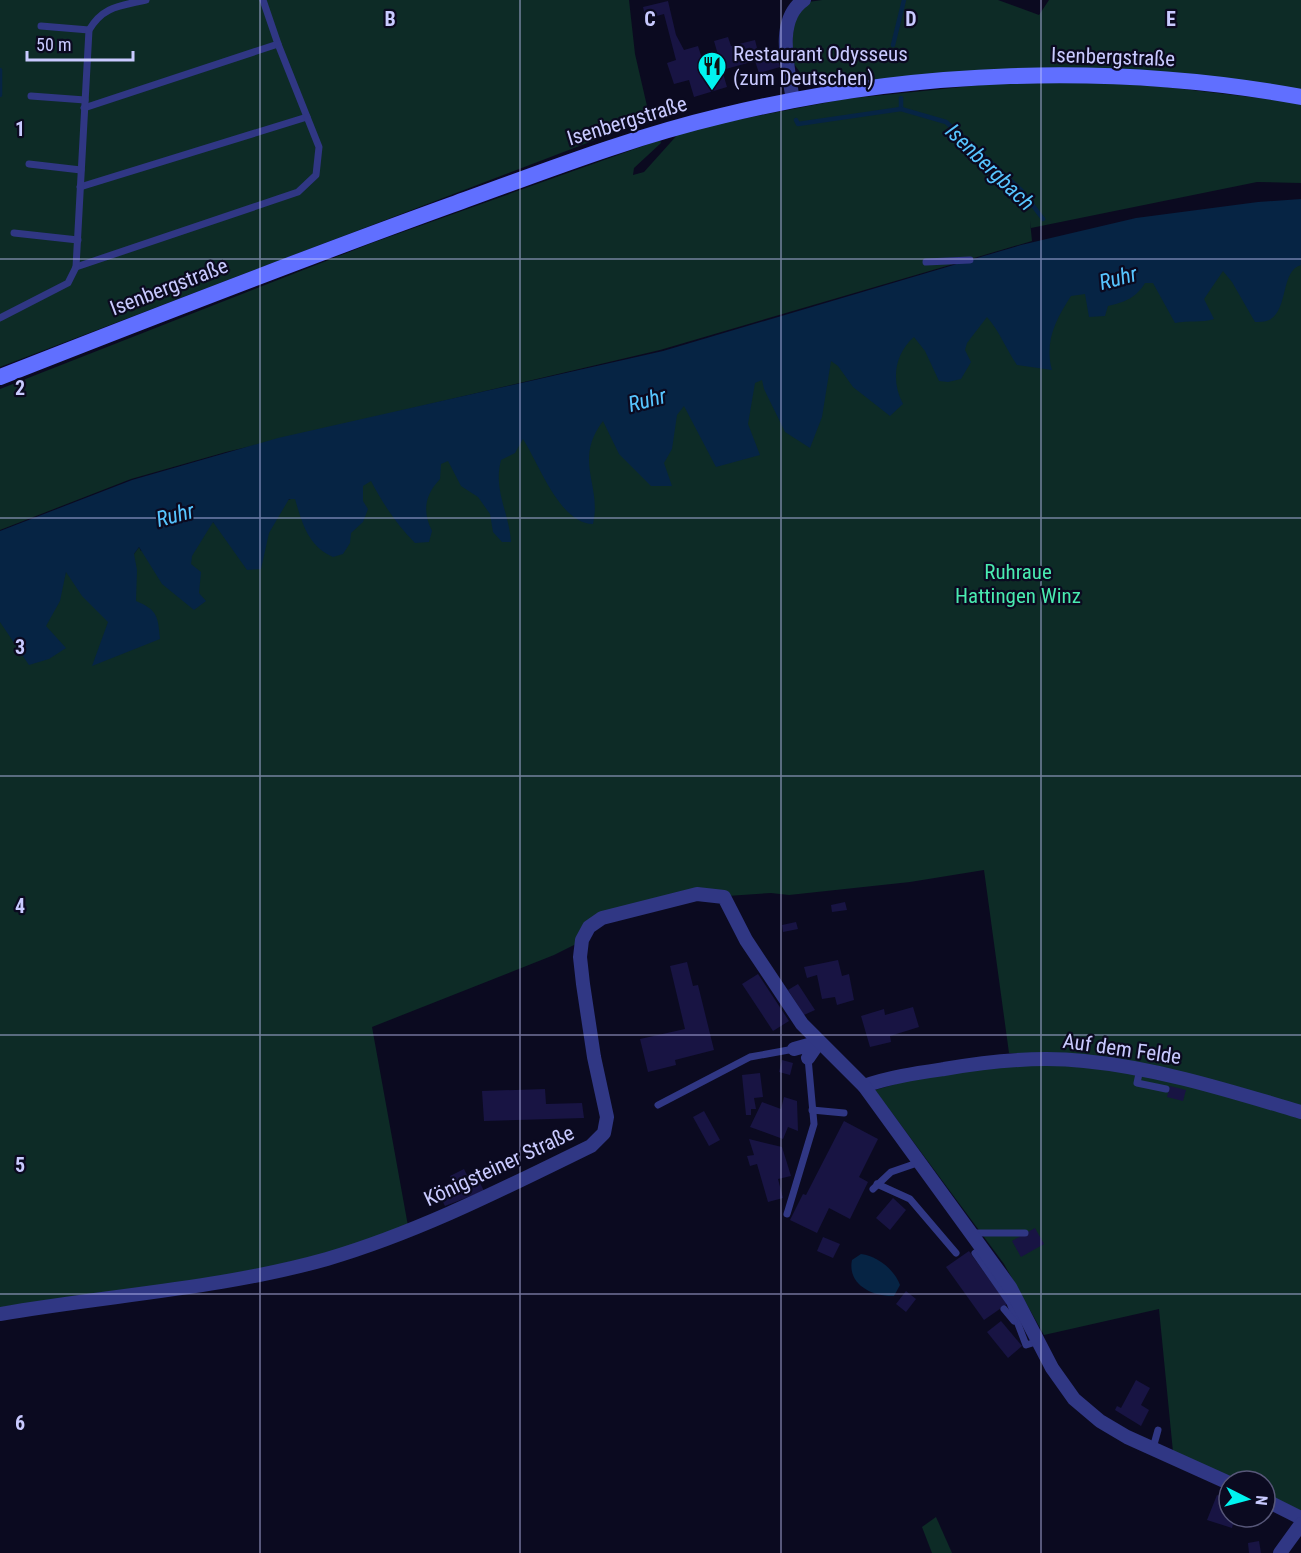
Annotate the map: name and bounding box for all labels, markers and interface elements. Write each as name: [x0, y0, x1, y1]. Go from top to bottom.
text: B: [384, 7, 396, 31]
text: C: [644, 7, 656, 31]
text: D: [905, 7, 917, 31]
text: E: [1166, 7, 1176, 31]
scale bar: [27, 24, 134, 62]
text: 50 m: [36, 34, 71, 55]
place label: Restaurant Odysseus (zum Deutschen): [733, 42, 908, 90]
street label: Isenbergstraße: [1050, 43, 1176, 71]
restaurant icon: Restaurant Odysseus (zum Deutschen): [696, 50, 728, 92]
street label: Isenbergstraße: [564, 91, 690, 151]
text: 1: [15, 117, 25, 141]
water label: Isenbergbach: [940, 119, 1040, 215]
street label: Isenbergstraße: [107, 253, 231, 320]
water label: Ruhr: [1096, 261, 1140, 295]
text: 2: [15, 376, 25, 400]
water label: Ruhr: [625, 383, 669, 417]
water label: Ruhr: [153, 498, 197, 532]
park label: Ruhraue Hattingen Winz: [955, 560, 1081, 608]
text: 3: [15, 635, 25, 659]
text: 4: [15, 894, 25, 918]
street label: Auf dem Felde: [1061, 1029, 1183, 1069]
street label: Königsteiner Straße: [420, 1121, 578, 1211]
text: 5: [15, 1153, 25, 1177]
text: 6: [15, 1411, 25, 1435]
north arrow: [1217, 1469, 1277, 1529]
text: N: [1251, 1495, 1271, 1506]

